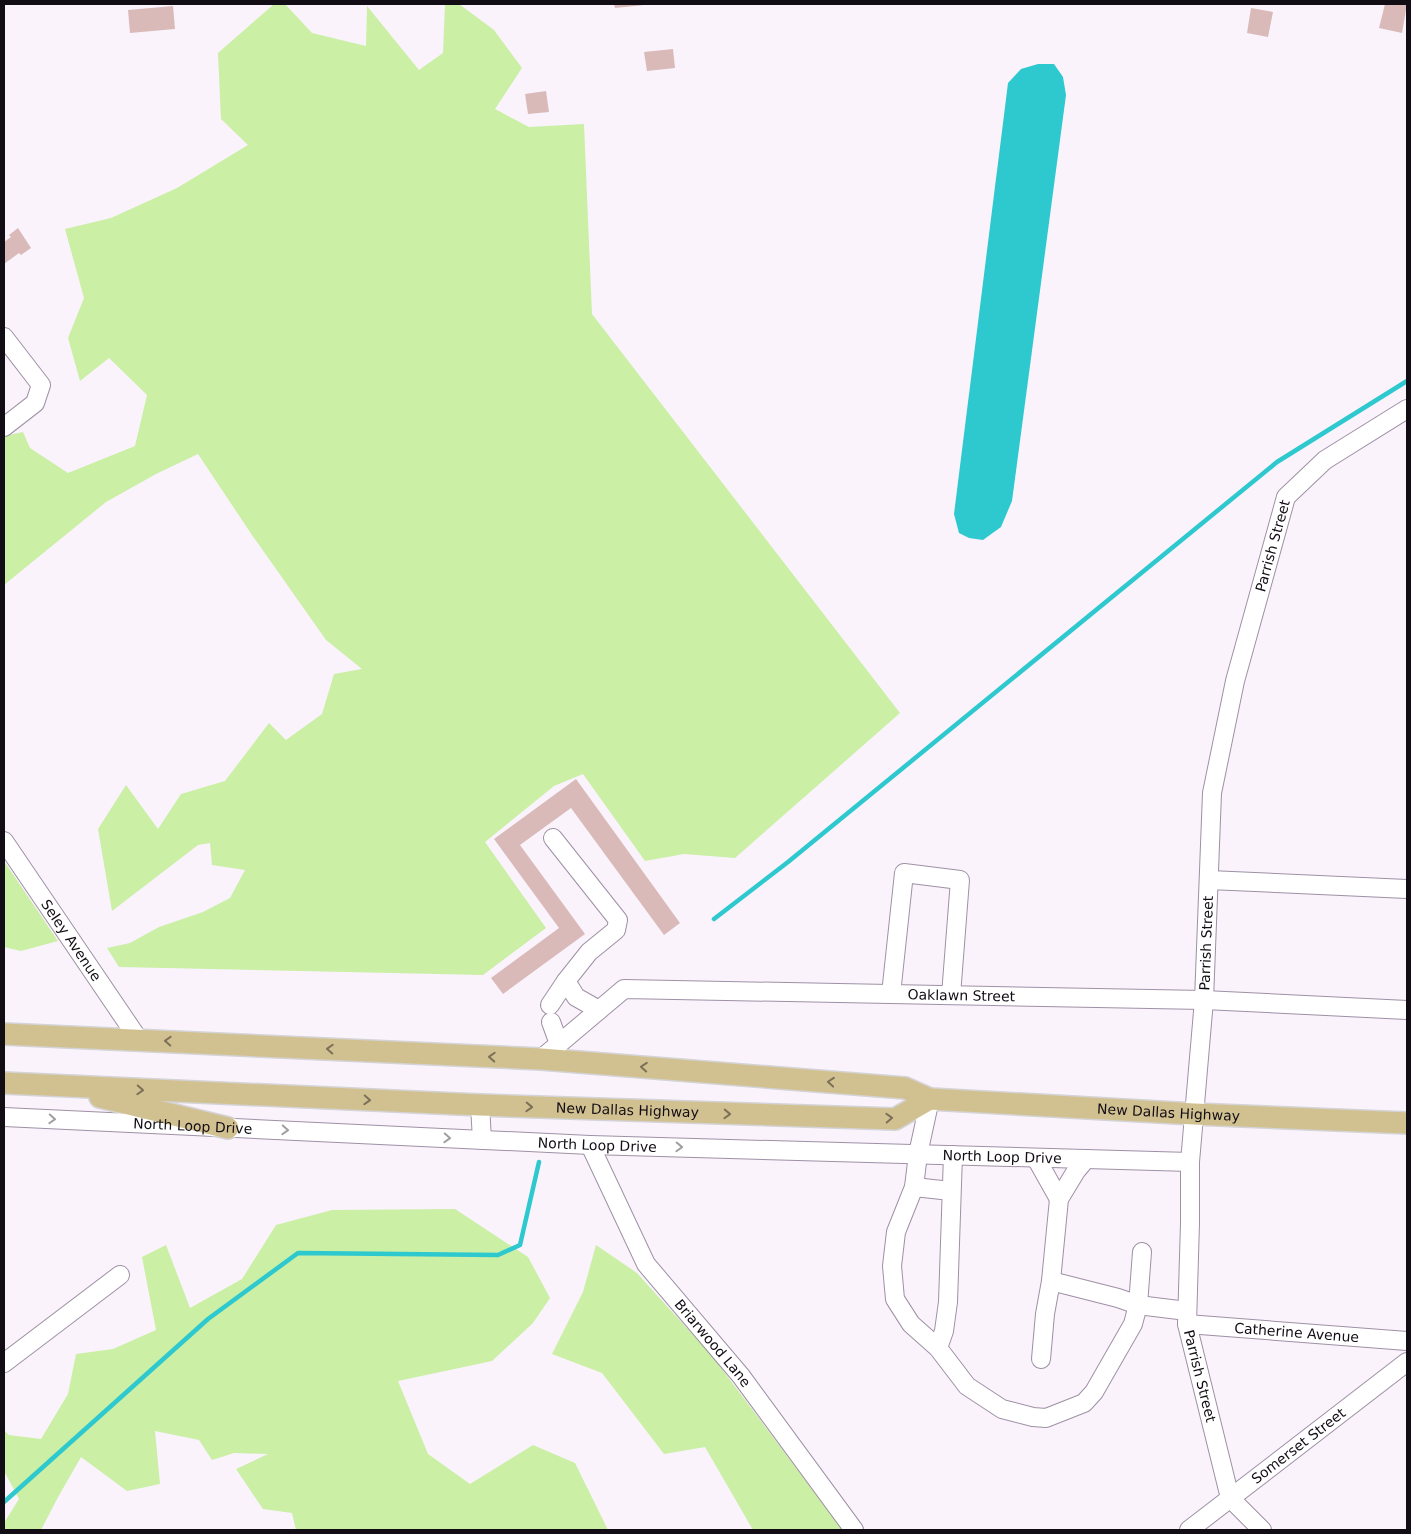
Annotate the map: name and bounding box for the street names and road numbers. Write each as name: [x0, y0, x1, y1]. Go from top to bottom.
street label: Parrish Street: [1252, 497, 1293, 594]
street label: Parrish Street: [1196, 895, 1216, 991]
street label: Seley Avenue: [38, 897, 105, 984]
street label: Oaklawn Street: [907, 986, 1016, 1004]
street label: New Dallas Highway: [556, 1100, 699, 1120]
street label: New Dallas Highway: [1097, 1101, 1240, 1124]
street label: North Loop Drive: [133, 1115, 253, 1137]
street label: North Loop Drive: [537, 1135, 657, 1155]
street label: North Loop Drive: [942, 1147, 1062, 1166]
street label: Briarwood Lane: [671, 1296, 754, 1390]
street label: Catherine Avenue: [1234, 1320, 1360, 1345]
street label: Parrish Street: [1181, 1328, 1219, 1424]
street label: Somerset Street: [1248, 1404, 1349, 1487]

